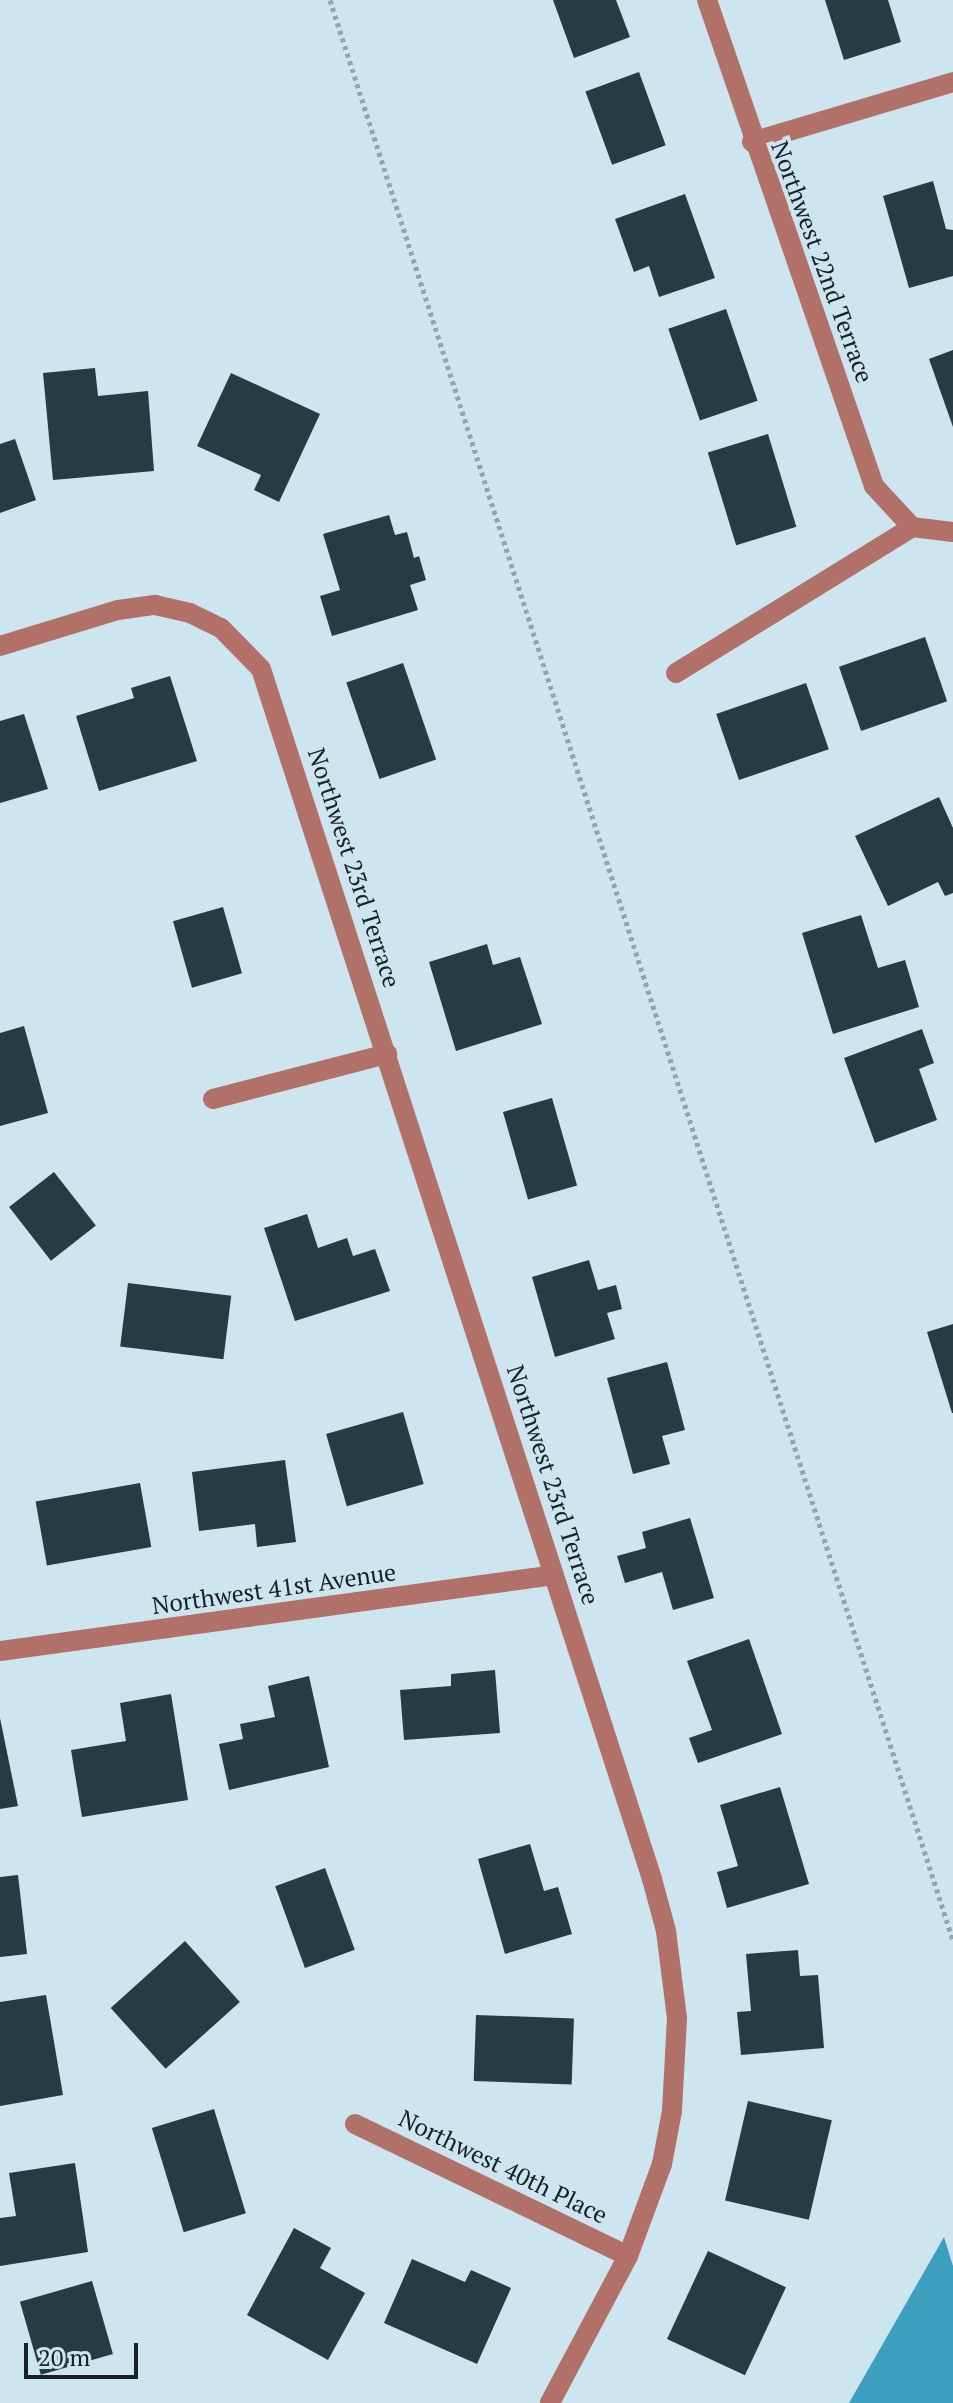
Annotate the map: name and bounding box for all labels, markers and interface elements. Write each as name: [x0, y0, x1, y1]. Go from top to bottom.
street label: Northwest 22nd Terrace: [765, 137, 879, 387]
street label: Northwest 23rd Terrace: [302, 745, 406, 991]
street label: Northwest 23rd Terrace: [501, 1362, 605, 1608]
street label: Northwest 41st Avenue: [150, 1558, 398, 1620]
street label: Northwest 40th Place: [394, 2104, 612, 2230]
scale bar: [28, 2327, 142, 2377]
text: 20 m: [38, 2341, 90, 2373]

